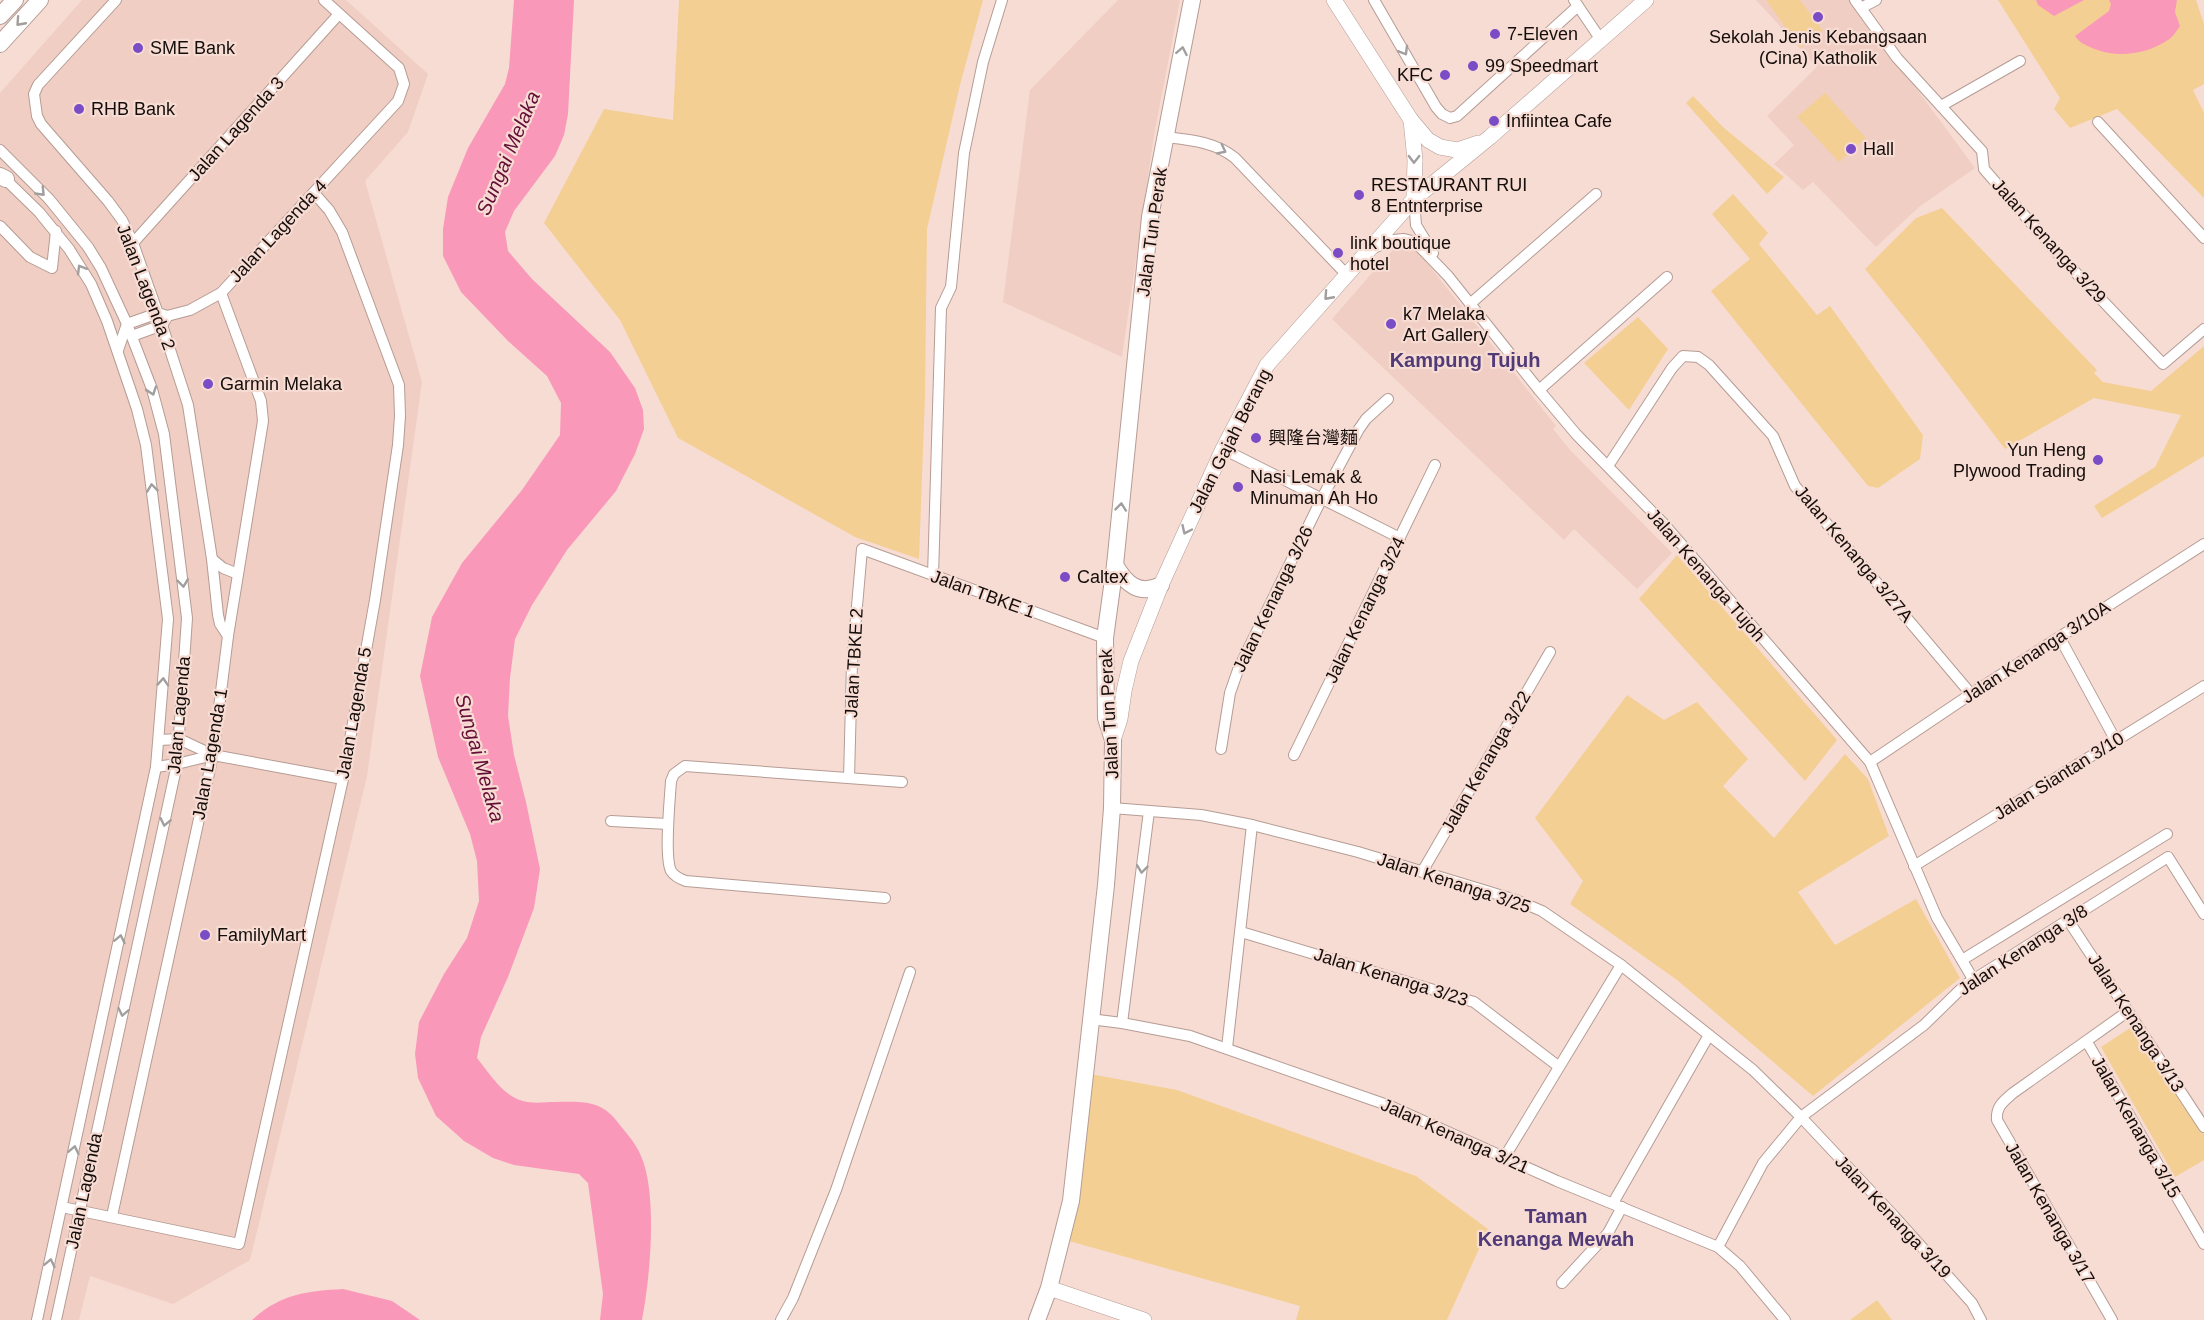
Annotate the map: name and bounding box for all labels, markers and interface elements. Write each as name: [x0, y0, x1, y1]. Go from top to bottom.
marker: Sekolah Jenis Kebangsaan (Cina) Katholik: [1811, 10, 1825, 24]
one-way arrow: [16, 15, 27, 26]
place label: 7-Eleven: [1507, 24, 1578, 44]
marker: 7-Eleven: [1488, 27, 1502, 41]
place label: Sekolah Jenis Kebangsaan (Cina) Katholik: [1709, 27, 1927, 68]
place label: SME Bank: [150, 38, 236, 58]
marker: SME Bank: [131, 41, 145, 55]
one-way arrow: [1396, 45, 1408, 55]
one-way arrow: [1175, 46, 1188, 56]
place label: 99 Speedmart: [1485, 56, 1598, 76]
marker: 99 Speedmart: [1466, 59, 1480, 73]
place label: KFC: [1397, 65, 1433, 85]
marker: KFC: [1438, 68, 1452, 82]
street label: Jalan Lagenda 3: [184, 73, 288, 185]
water label: Sungai Melaka: [472, 88, 544, 218]
place label: RHB Bank: [91, 99, 176, 119]
marker: RHB Bank: [72, 102, 86, 116]
place label: Infiintea Cafe: [1506, 111, 1612, 131]
marker: Infiintea Cafe: [1487, 114, 1501, 128]
place label: Hall: [1863, 139, 1894, 159]
marker: Hall: [1844, 142, 1858, 156]
one-way arrow: [1216, 143, 1227, 154]
one-way arrow: [1408, 155, 1420, 164]
street label: Jalan Tun Perak: [1133, 165, 1171, 298]
street label: Jalan Lagenda 4: [225, 175, 331, 287]
place label: RESTAURANT RUI 8 Entnterprise: [1371, 175, 1527, 216]
street label: Jalan Kenanga 3/29: [1988, 175, 2110, 307]
one-way arrow: [33, 184, 44, 195]
marker: RESTAURANT RUI 8 Entnterprise: [1352, 188, 1366, 202]
street label: Jalan Lagenda 2: [113, 221, 179, 353]
place label: link boutique hotel: [1350, 233, 1451, 274]
marker: link boutique hotel: [1331, 246, 1345, 260]
one-way arrow: [77, 265, 89, 275]
one-way arrow: [1324, 289, 1335, 300]
place label: k7 Melaka Art Gallery: [1403, 304, 1488, 345]
marker: k7 Melaka Art Gallery: [1384, 317, 1398, 331]
district label: Kampung Tujuh: [1390, 349, 1540, 371]
street label: Jalan Gajah Berang: [1185, 366, 1275, 516]
place label: Garmin Melaka: [220, 374, 343, 394]
marker: Garmin Melaka: [201, 377, 215, 391]
one-way arrow: [145, 385, 158, 396]
place label: 興隆台灣麵: [1268, 428, 1358, 448]
marker: 興隆台灣麵: [1249, 431, 1263, 445]
place label: Yun Heng Plywood Trading: [1953, 440, 2086, 481]
marker: Yun Heng Plywood Trading: [2091, 453, 2105, 467]
place label: Nasi Lemak & Minuman Ah Ho: [1250, 467, 1378, 508]
marker: Nasi Lemak & Minuman Ah Ho: [1231, 480, 1245, 494]
street label: Jalan Kenanga 3/27A: [1791, 482, 1917, 626]
one-way arrow: [146, 484, 158, 493]
one-way arrow: [1114, 502, 1127, 512]
street label: Jalan Kenanga Tujoh: [1643, 505, 1769, 645]
street label: Jalan Kenanga 3/26: [1229, 523, 1317, 675]
one-way arrow: [1181, 524, 1193, 535]
street label: Jalan Kenanga 3/24: [1321, 534, 1409, 686]
street label: Jalan TBKE 1: [928, 566, 1038, 622]
place label: Caltex: [1077, 567, 1128, 587]
marker: Caltex: [1058, 570, 1072, 584]
one-way arrow: [176, 579, 188, 588]
street label: Jalan Kenanga 3/10A: [1958, 597, 2114, 707]
street label: Jalan TBKE 2: [841, 608, 867, 718]
street label: Jalan Lagenda 5: [333, 646, 375, 780]
street label: Jalan Tun Perak: [1096, 648, 1122, 779]
street label: Jalan Lagenda: [164, 654, 194, 775]
one-way arrow: [157, 677, 170, 686]
street label: Jalan Lagenda 1: [189, 687, 231, 821]
street label: Jalan Kenanga 3/22: [1437, 688, 1535, 836]
water label: Sungai Melaka: [451, 691, 509, 825]
street label: Jalan Siantan 3/10: [1990, 728, 2128, 824]
one-way arrow: [159, 816, 172, 826]
street label: Jalan Kenanga 3/25: [1375, 849, 1533, 917]
one-way arrow: [1136, 865, 1148, 874]
street label: Jalan Kenanga 3/8: [1955, 901, 2091, 999]
place label: FamilyMart: [217, 925, 306, 945]
marker: FamilyMart: [198, 928, 212, 942]
one-way arrow: [113, 934, 126, 944]
street label: Jalan Kenanga 3/23: [1312, 944, 1470, 1010]
street label: Jalan Kenanga 3/13: [2084, 950, 2188, 1096]
one-way arrow: [117, 1007, 130, 1017]
street label: Jalan Kenanga 3/15: [2087, 1053, 2185, 1201]
street label: Jalan Kenanga 3/21: [1378, 1094, 1532, 1178]
street label: Jalan Lagenda: [62, 1130, 106, 1251]
street label: Jalan Kenanga 3/17: [2001, 1139, 2099, 1287]
one-way arrow: [67, 1145, 80, 1155]
street label: Jalan Kenanga 3/19: [1831, 1152, 1955, 1282]
district label: Taman Kenanga Mewah: [1478, 1205, 1634, 1250]
one-way arrow: [42, 1259, 55, 1269]

